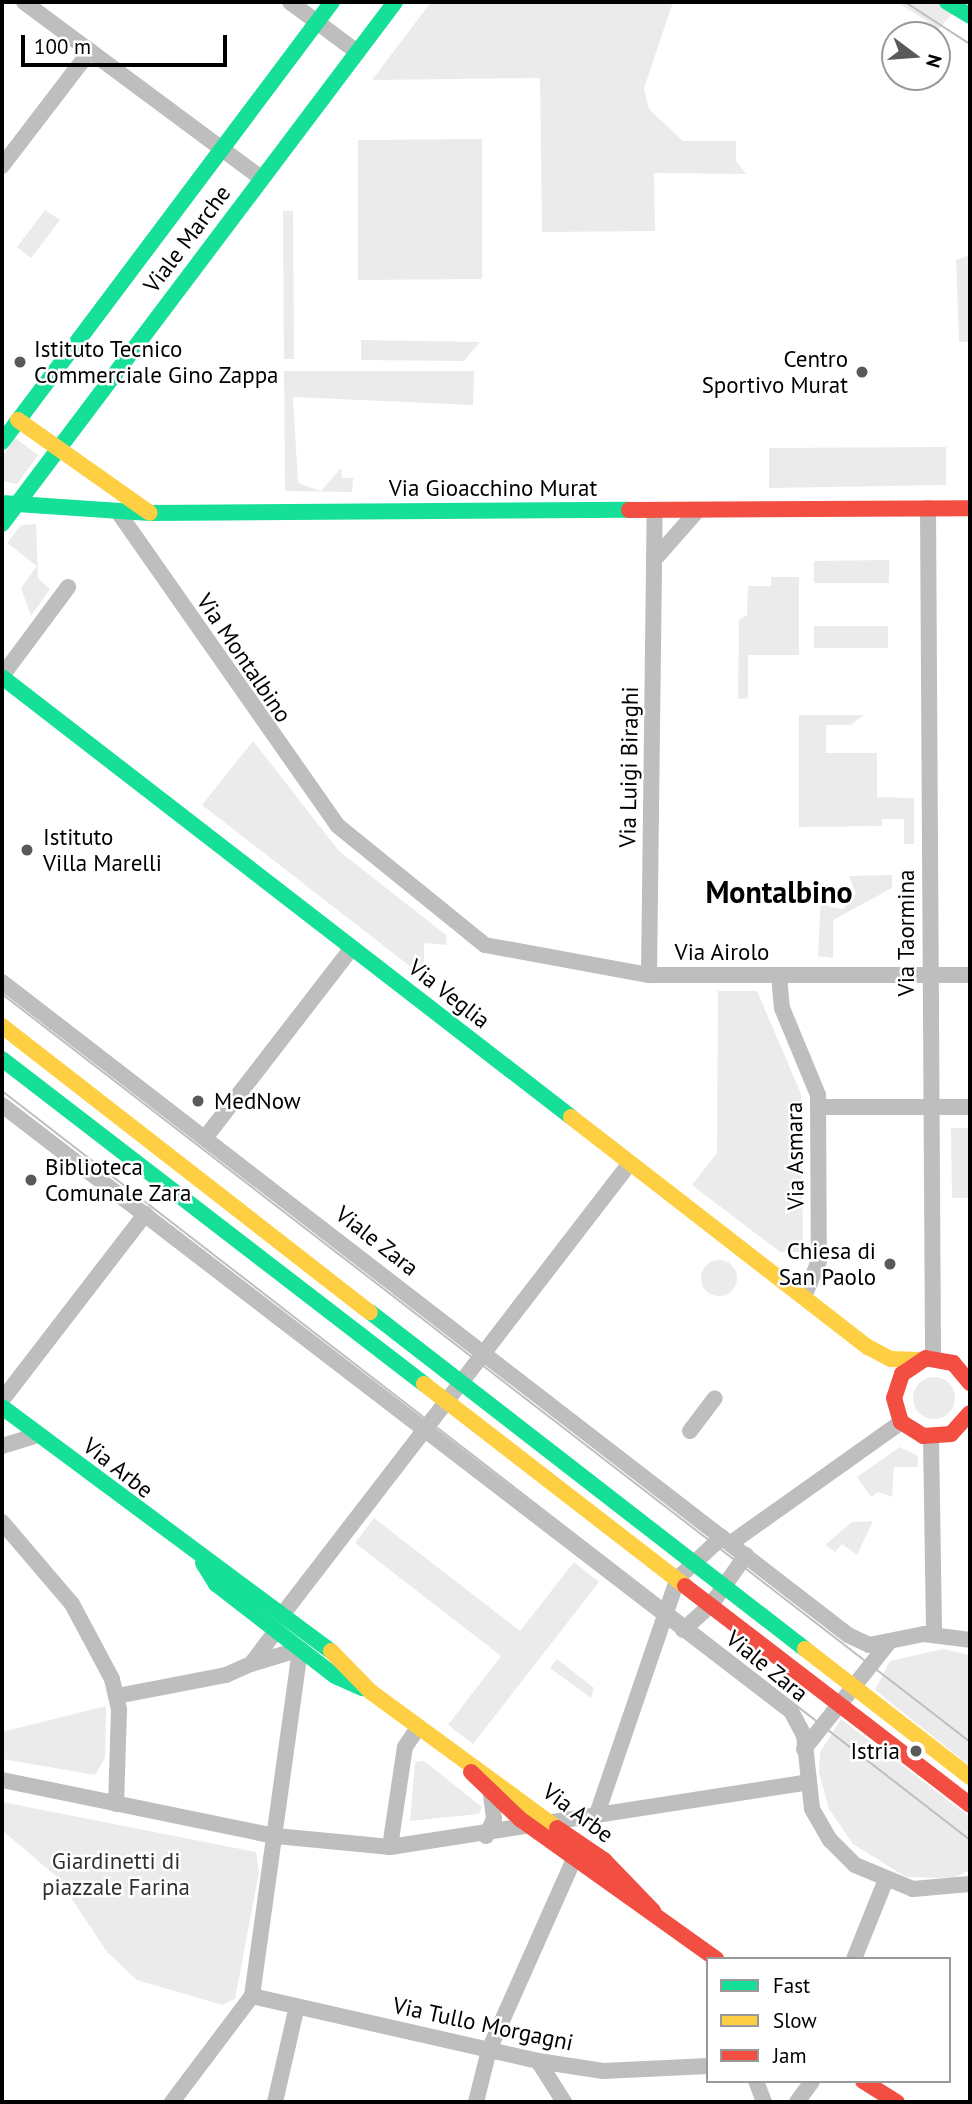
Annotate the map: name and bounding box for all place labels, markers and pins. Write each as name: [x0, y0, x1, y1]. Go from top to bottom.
place label: Istituto Tecnico Commerciale Gino Zappa: [34, 335, 279, 389]
place label: Centro Sportivo Murat: [702, 345, 848, 399]
marker: Istituto Tecnico Commerciale Gino Zappa: [12, 354, 28, 370]
marker: Centro Sportivo Murat: [854, 364, 870, 380]
place label: Istituto Villa Marelli: [43, 823, 162, 877]
marker: Istituto Villa Marelli: [17, 840, 37, 860]
place label: MedNow: [214, 1087, 301, 1115]
marker: MedNow: [188, 1091, 208, 1111]
place label: Biblioteca Comunale Zara: [45, 1153, 192, 1207]
marker: Biblioteca Comunale Zara: [23, 1172, 39, 1188]
place label: Chiesa di San Paolo: [779, 1237, 876, 1291]
marker: Chiesa di San Paolo: [882, 1256, 898, 1272]
place label: Istria: [850, 1737, 900, 1765]
marker: Istria: [906, 1741, 926, 1761]

